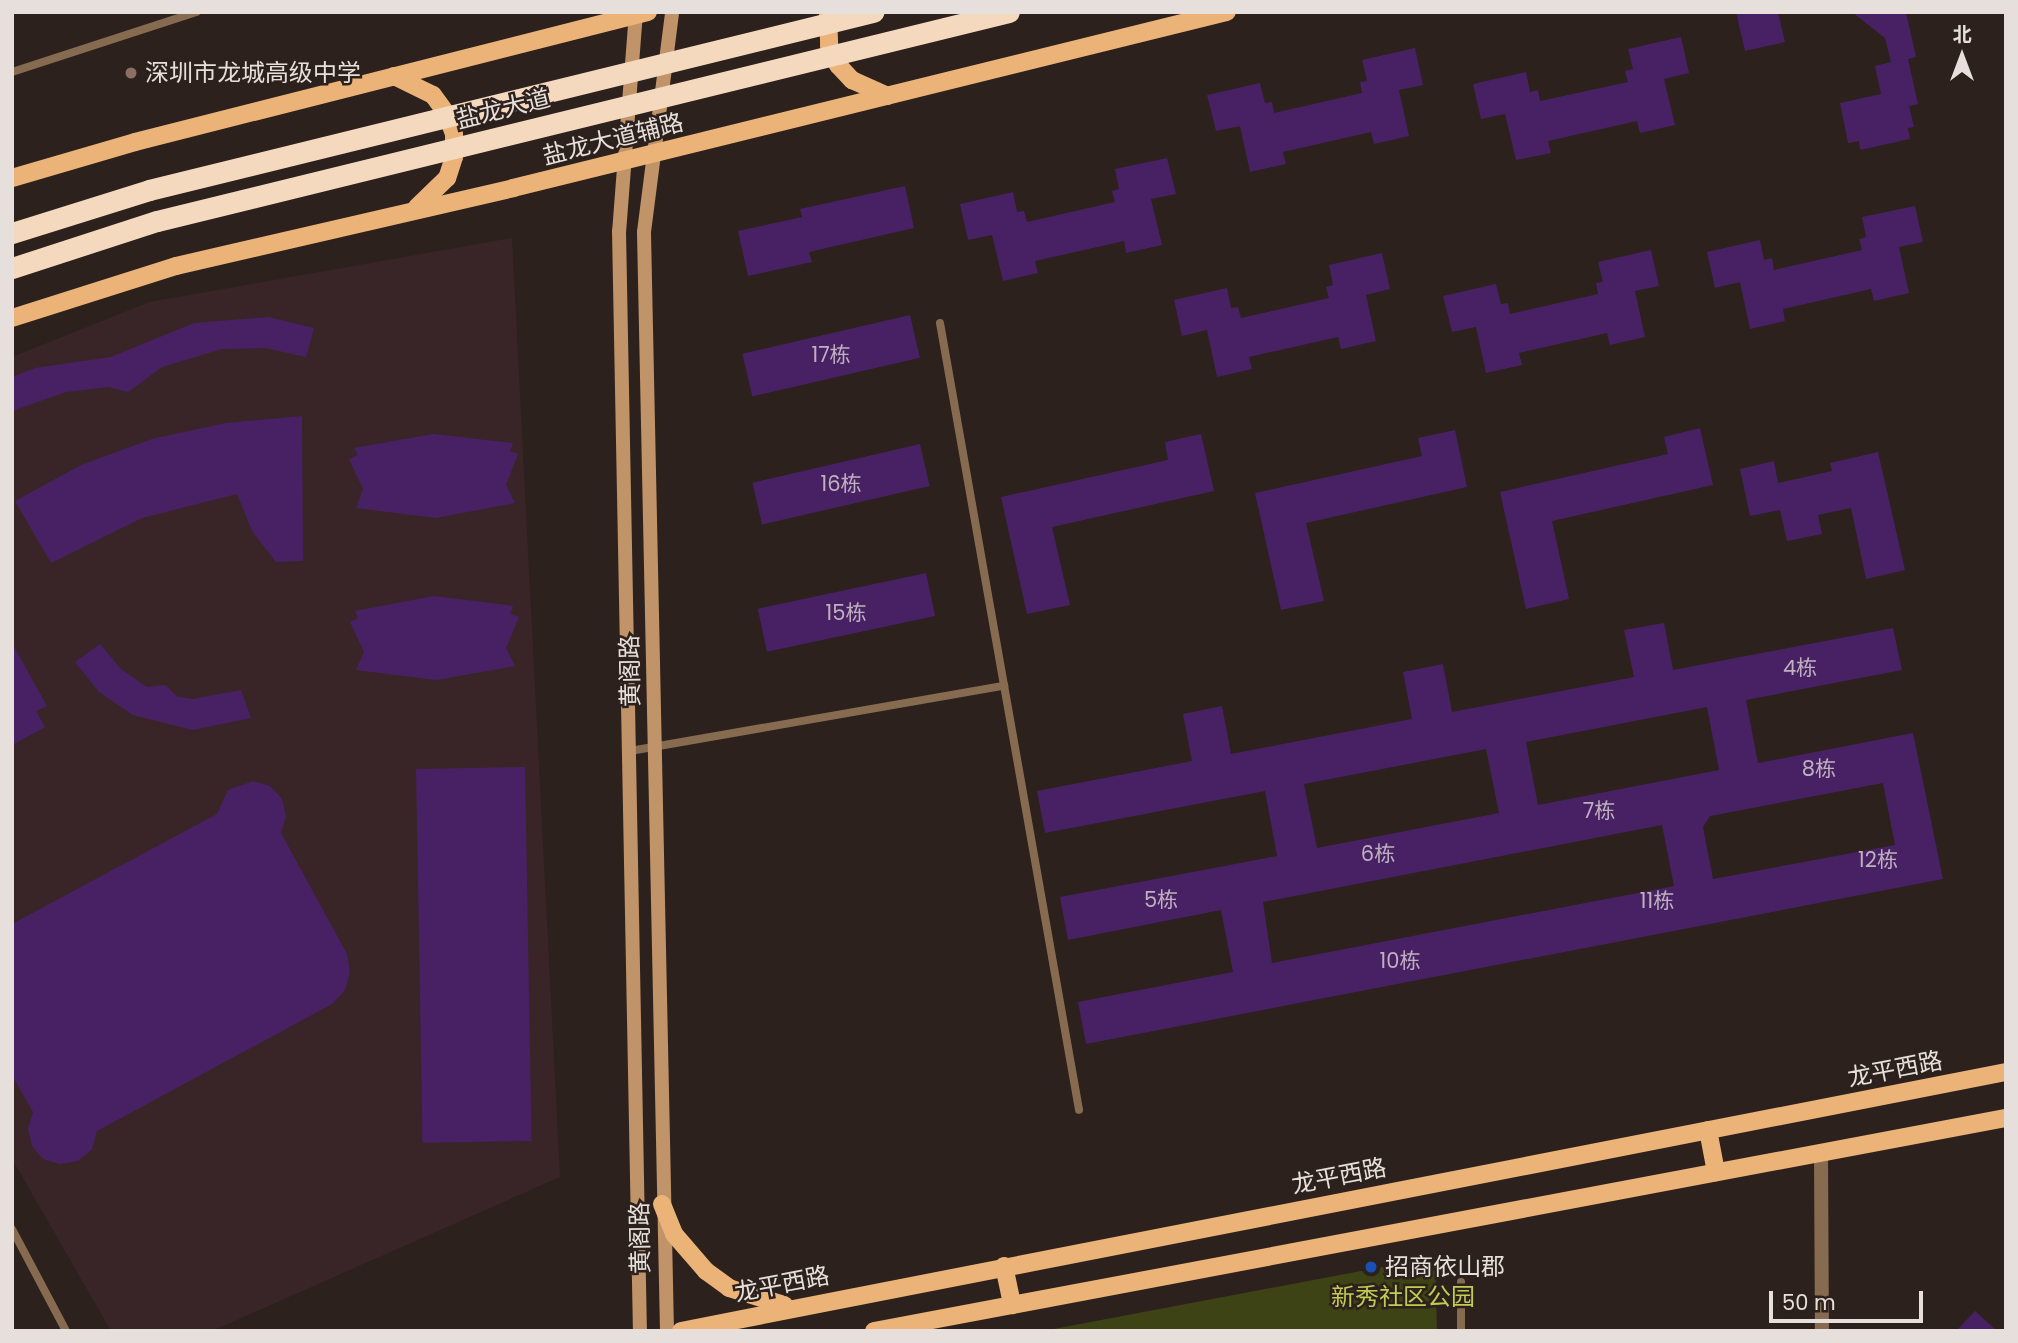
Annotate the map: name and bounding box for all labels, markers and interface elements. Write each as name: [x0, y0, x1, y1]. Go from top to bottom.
north arrow: [1927, 21, 1997, 91]
text: 北: [1952, 21, 1972, 48]
place label: 深圳市龙城高级中学: [145, 59, 361, 87]
marker: 深圳市龙城高级中学: [123, 65, 139, 81]
street label: 盐龙大道: [453, 83, 553, 135]
street label: 盐龙大道辅路: [540, 108, 686, 170]
house number: 17栋: [811, 342, 851, 368]
house number: 16栋: [820, 471, 862, 497]
house number: 15栋: [826, 600, 866, 626]
street label: 黄阁路: [615, 635, 645, 707]
house number: 4栋: [1783, 655, 1817, 681]
house number: 8栋: [1802, 756, 1836, 782]
house number: 7栋: [1583, 798, 1615, 824]
house number: 6栋: [1361, 841, 1395, 867]
house number: 12栋: [1858, 847, 1898, 873]
house number: 5栋: [1144, 887, 1178, 913]
house number: 11栋: [1640, 888, 1674, 914]
house number: 10栋: [1380, 948, 1420, 974]
street label: 龙平西路: [1845, 1046, 1945, 1092]
street label: 龙平西路: [1289, 1153, 1389, 1199]
street label: 黄阁路: [625, 1202, 655, 1274]
place label: 招商依山郡: [1385, 1253, 1505, 1281]
marker: 招商依山郡: [1363, 1259, 1379, 1275]
street label: 龙平西路: [732, 1261, 832, 1307]
scale bar: [1773, 1276, 1927, 1320]
park label: 新秀社区公园: [1331, 1283, 1475, 1311]
text: 50 m: [1782, 1288, 1836, 1317]

